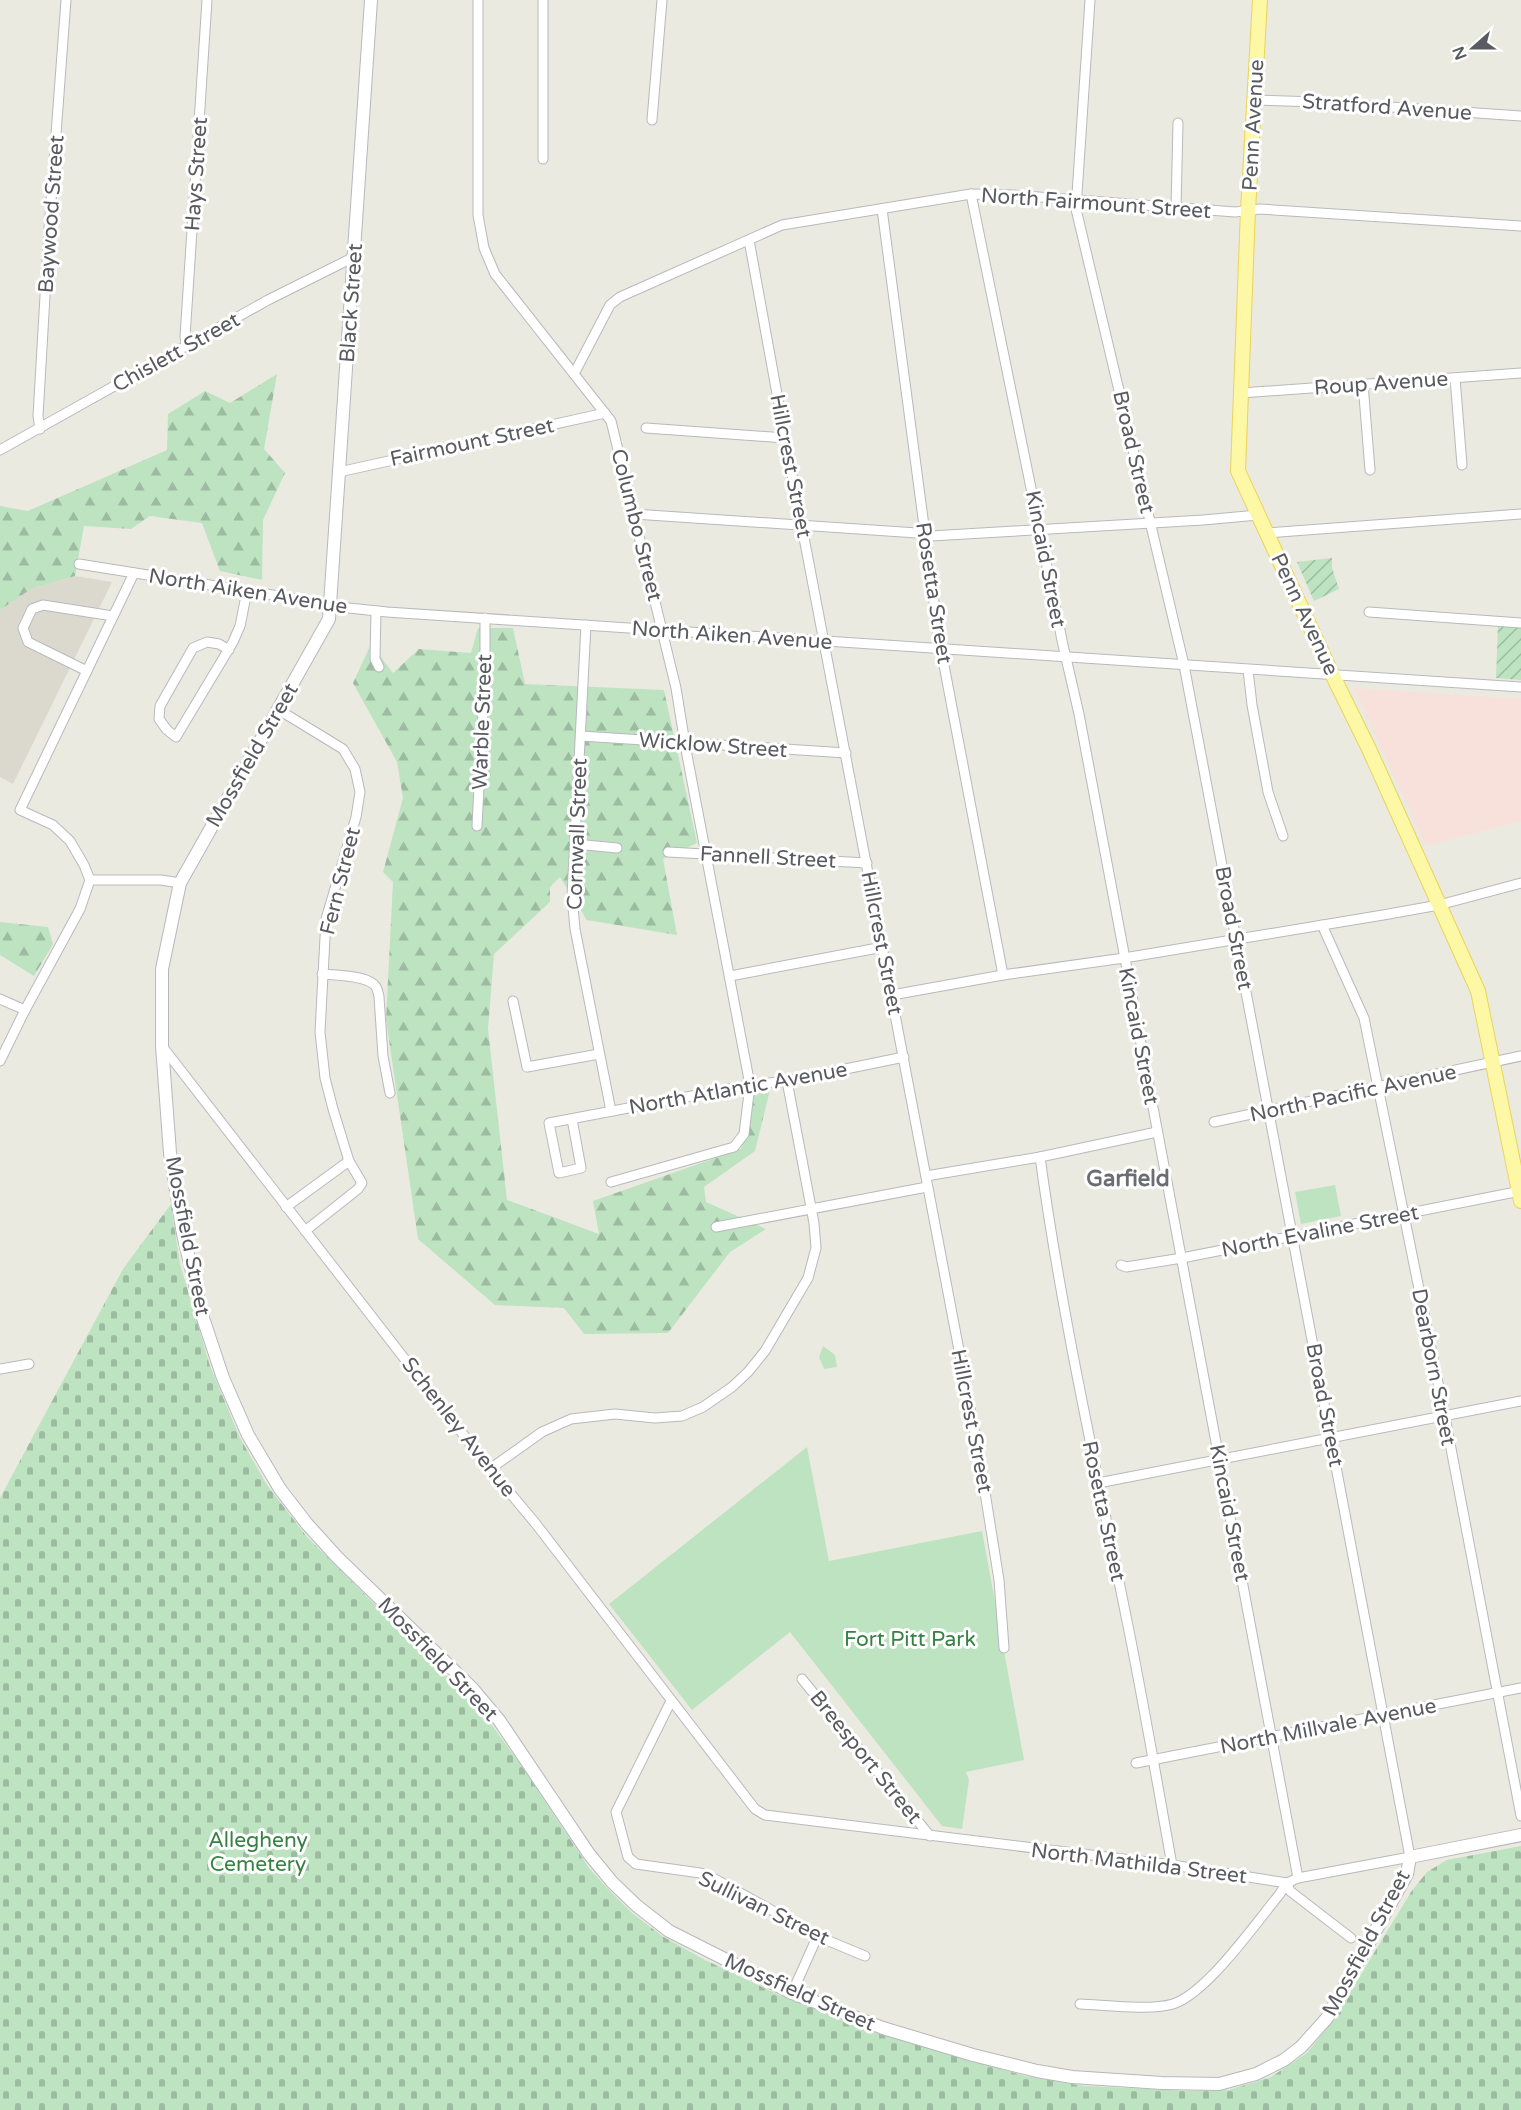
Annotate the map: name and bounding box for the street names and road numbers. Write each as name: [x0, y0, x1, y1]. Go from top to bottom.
street label: Penn Avenue: [1238, 58, 1269, 192]
street label: Stratford Avenue: [1301, 89, 1473, 126]
street label: Hays Street: [180, 116, 213, 232]
street label: Baywood Street: [34, 134, 69, 294]
street label: North Fairmount Street: [980, 183, 1212, 224]
street label: Black Street: [335, 243, 368, 364]
street label: Chislett Street: [108, 307, 244, 398]
street label: Roup Avenue: [1313, 366, 1449, 401]
street label: Broad Street: [1107, 388, 1160, 516]
street label: Hillcrest Street: [764, 392, 817, 540]
street label: Fairmount Street: [388, 413, 556, 472]
street label: Columbo Street: [606, 446, 667, 604]
street label: Kincaid Street: [1020, 488, 1071, 630]
street label: Rosetta Street: [910, 520, 957, 666]
street label: Penn Avenue: [1265, 549, 1344, 679]
street label: North Aiken Avenue: [147, 563, 349, 620]
street label: North Aiken Avenue: [631, 616, 833, 655]
street label: Warble Street: [468, 654, 497, 790]
street label: Mossfield Street: [201, 679, 304, 832]
street label: Wicklow Street: [638, 728, 788, 763]
street label: Cornwall Street: [562, 758, 593, 910]
street label: Fern Street: [315, 825, 366, 938]
street label: Fannell Street: [699, 841, 837, 874]
street label: Broad Street: [1209, 864, 1258, 992]
street label: Hillcrest Street: [855, 869, 908, 1017]
street label: Kincaid Street: [1113, 965, 1164, 1107]
street label: North Atlantic Avenue: [627, 1057, 849, 1120]
street label: North Pacific Avenue: [1247, 1059, 1459, 1128]
street label: Mossfield Street: [160, 1154, 215, 1318]
street label: North Evaline Street: [1219, 1200, 1421, 1263]
street label: Dearborn Street: [1406, 1286, 1461, 1448]
street label: Broad Street: [1300, 1341, 1349, 1469]
street label: Hillcrest Street: [945, 1347, 998, 1495]
street label: Schenley Avenue: [396, 1352, 521, 1502]
street label: Rosetta Street: [1076, 1439, 1131, 1584]
street label: Kincaid Street: [1204, 1442, 1255, 1584]
street label: Mossfield Street: [372, 1592, 503, 1726]
street label: Breesport Street: [804, 1686, 927, 1829]
street label: North Millvale Avenue: [1218, 1693, 1439, 1760]
street label: North Mathilda Street: [1030, 1838, 1248, 1889]
street label: Sullivan Street: [694, 1866, 833, 1951]
street label: Mossfield Street: [1317, 1866, 1416, 2021]
street label: Mossfield Street: [721, 1948, 879, 2037]

